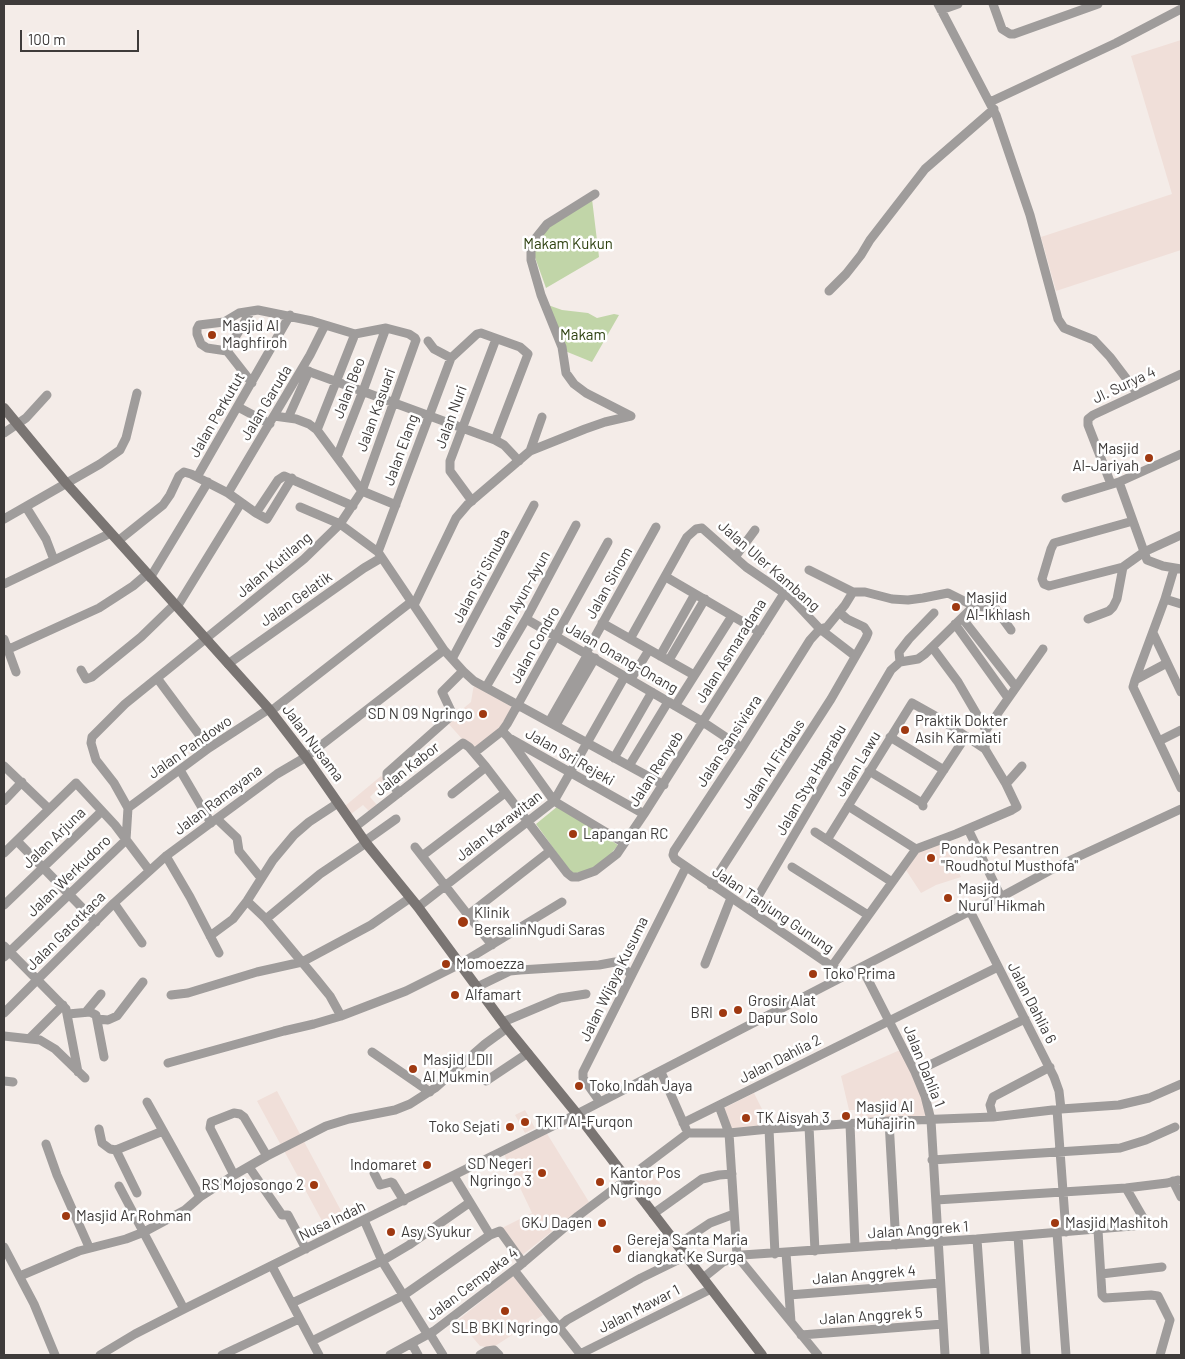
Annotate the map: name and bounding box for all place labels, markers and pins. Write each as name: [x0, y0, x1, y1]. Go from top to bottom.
place label: Masjid Al Maghfiroh: [222, 317, 287, 352]
marker: Masjid Al Maghfiroh: [206, 329, 218, 341]
place label: Masjid Al-Jariyah: [1072, 440, 1139, 475]
marker: Masjid Al-Jariyah: [1143, 452, 1155, 464]
place label: Masjid Al-Ikhlash: [966, 589, 1030, 624]
marker: Masjid Al-Ikhlash: [950, 601, 962, 613]
place label: SD N 09 Ngringo: [368, 705, 473, 723]
marker: SD N 09 Ngringo: [477, 708, 489, 720]
place label: Praktik Dokter Asih Karmiati: [915, 712, 1008, 747]
marker: Praktik Dokter Asih Karmiati: [899, 724, 911, 736]
place label: Lapangan RC: [583, 825, 668, 843]
marker: Lapangan RC: [567, 828, 579, 840]
place label: Pondok Pesantren "Roudhotul Musthofa": [941, 840, 1078, 875]
marker: Pondok Pesantren "Roudhotul Musthofa": [925, 852, 937, 864]
place label: Masjid Nurul Hikmah: [958, 880, 1045, 915]
marker: Masjid Nurul Hikmah: [942, 892, 954, 904]
place label: Klinik BersalinNgudi Saras: [474, 904, 605, 939]
marker: Klinik BersalinNgudi Saras: [456, 915, 470, 929]
place label: Momoezza: [456, 955, 524, 973]
marker: Momoezza: [440, 958, 452, 970]
place label: Toko Prima: [823, 965, 895, 983]
marker: Toko Prima: [807, 968, 819, 980]
place label: Alfamart: [465, 986, 521, 1004]
marker: Alfamart: [449, 989, 461, 1001]
place label: Grosir Alat Dapur Solo: [748, 992, 818, 1027]
place label: BRI: [691, 1004, 713, 1022]
marker: Grosir Alat Dapur Solo: [732, 1004, 744, 1016]
marker: BRI: [717, 1007, 729, 1019]
place label: Masjid LDII Al Mukmin: [423, 1051, 493, 1086]
marker: Masjid LDII Al Mukmin: [407, 1063, 419, 1075]
place label: Toko Indah Jaya: [589, 1077, 693, 1095]
marker: Toko Indah Jaya: [573, 1080, 585, 1092]
place label: Masjid Al Muhajirin: [856, 1098, 915, 1133]
place label: TK Aisyah 3: [756, 1109, 830, 1127]
marker: Masjid Al Muhajirin: [840, 1110, 852, 1122]
marker: TK Aisyah 3: [740, 1112, 752, 1124]
place label: TKIT Al-Furqon: [535, 1113, 633, 1131]
marker: TKIT Al-Furqon: [519, 1116, 531, 1128]
place label: Toko Sejati: [429, 1118, 500, 1136]
marker: Toko Sejati: [504, 1121, 516, 1133]
place label: SD Negeri Ngringo 3: [468, 1155, 532, 1190]
place label: Indomaret: [350, 1156, 417, 1174]
marker: Indomaret: [421, 1159, 433, 1171]
place label: Kantor Pos Ngringo: [610, 1164, 681, 1199]
marker: SD Negeri Ngringo 3: [536, 1167, 548, 1179]
place label: RS Mojosongo 2: [202, 1176, 304, 1194]
marker: Kantor Pos Ngringo: [594, 1176, 606, 1188]
marker: RS Mojosongo 2: [308, 1179, 320, 1191]
place label: Masjid Ar Rohman: [76, 1207, 191, 1225]
marker: Masjid Ar Rohman: [60, 1210, 72, 1222]
place label: GKJ Dagen: [521, 1214, 592, 1232]
place label: Masjid Mashitoh: [1065, 1214, 1168, 1232]
marker: GKJ Dagen: [596, 1217, 608, 1229]
marker: Masjid Mashitoh: [1049, 1217, 1061, 1229]
place label: Asy Syukur: [401, 1223, 471, 1241]
marker: Asy Syukur: [385, 1226, 397, 1238]
place label: Gereja Santa Maria diangkat Ke Surga: [627, 1231, 748, 1266]
marker: Gereja Santa Maria diangkat Ke Surga: [611, 1243, 623, 1255]
marker: SLB BKI Ngringo: [499, 1305, 511, 1317]
place label: SLB BKI Ngringo: [452, 1319, 558, 1337]

